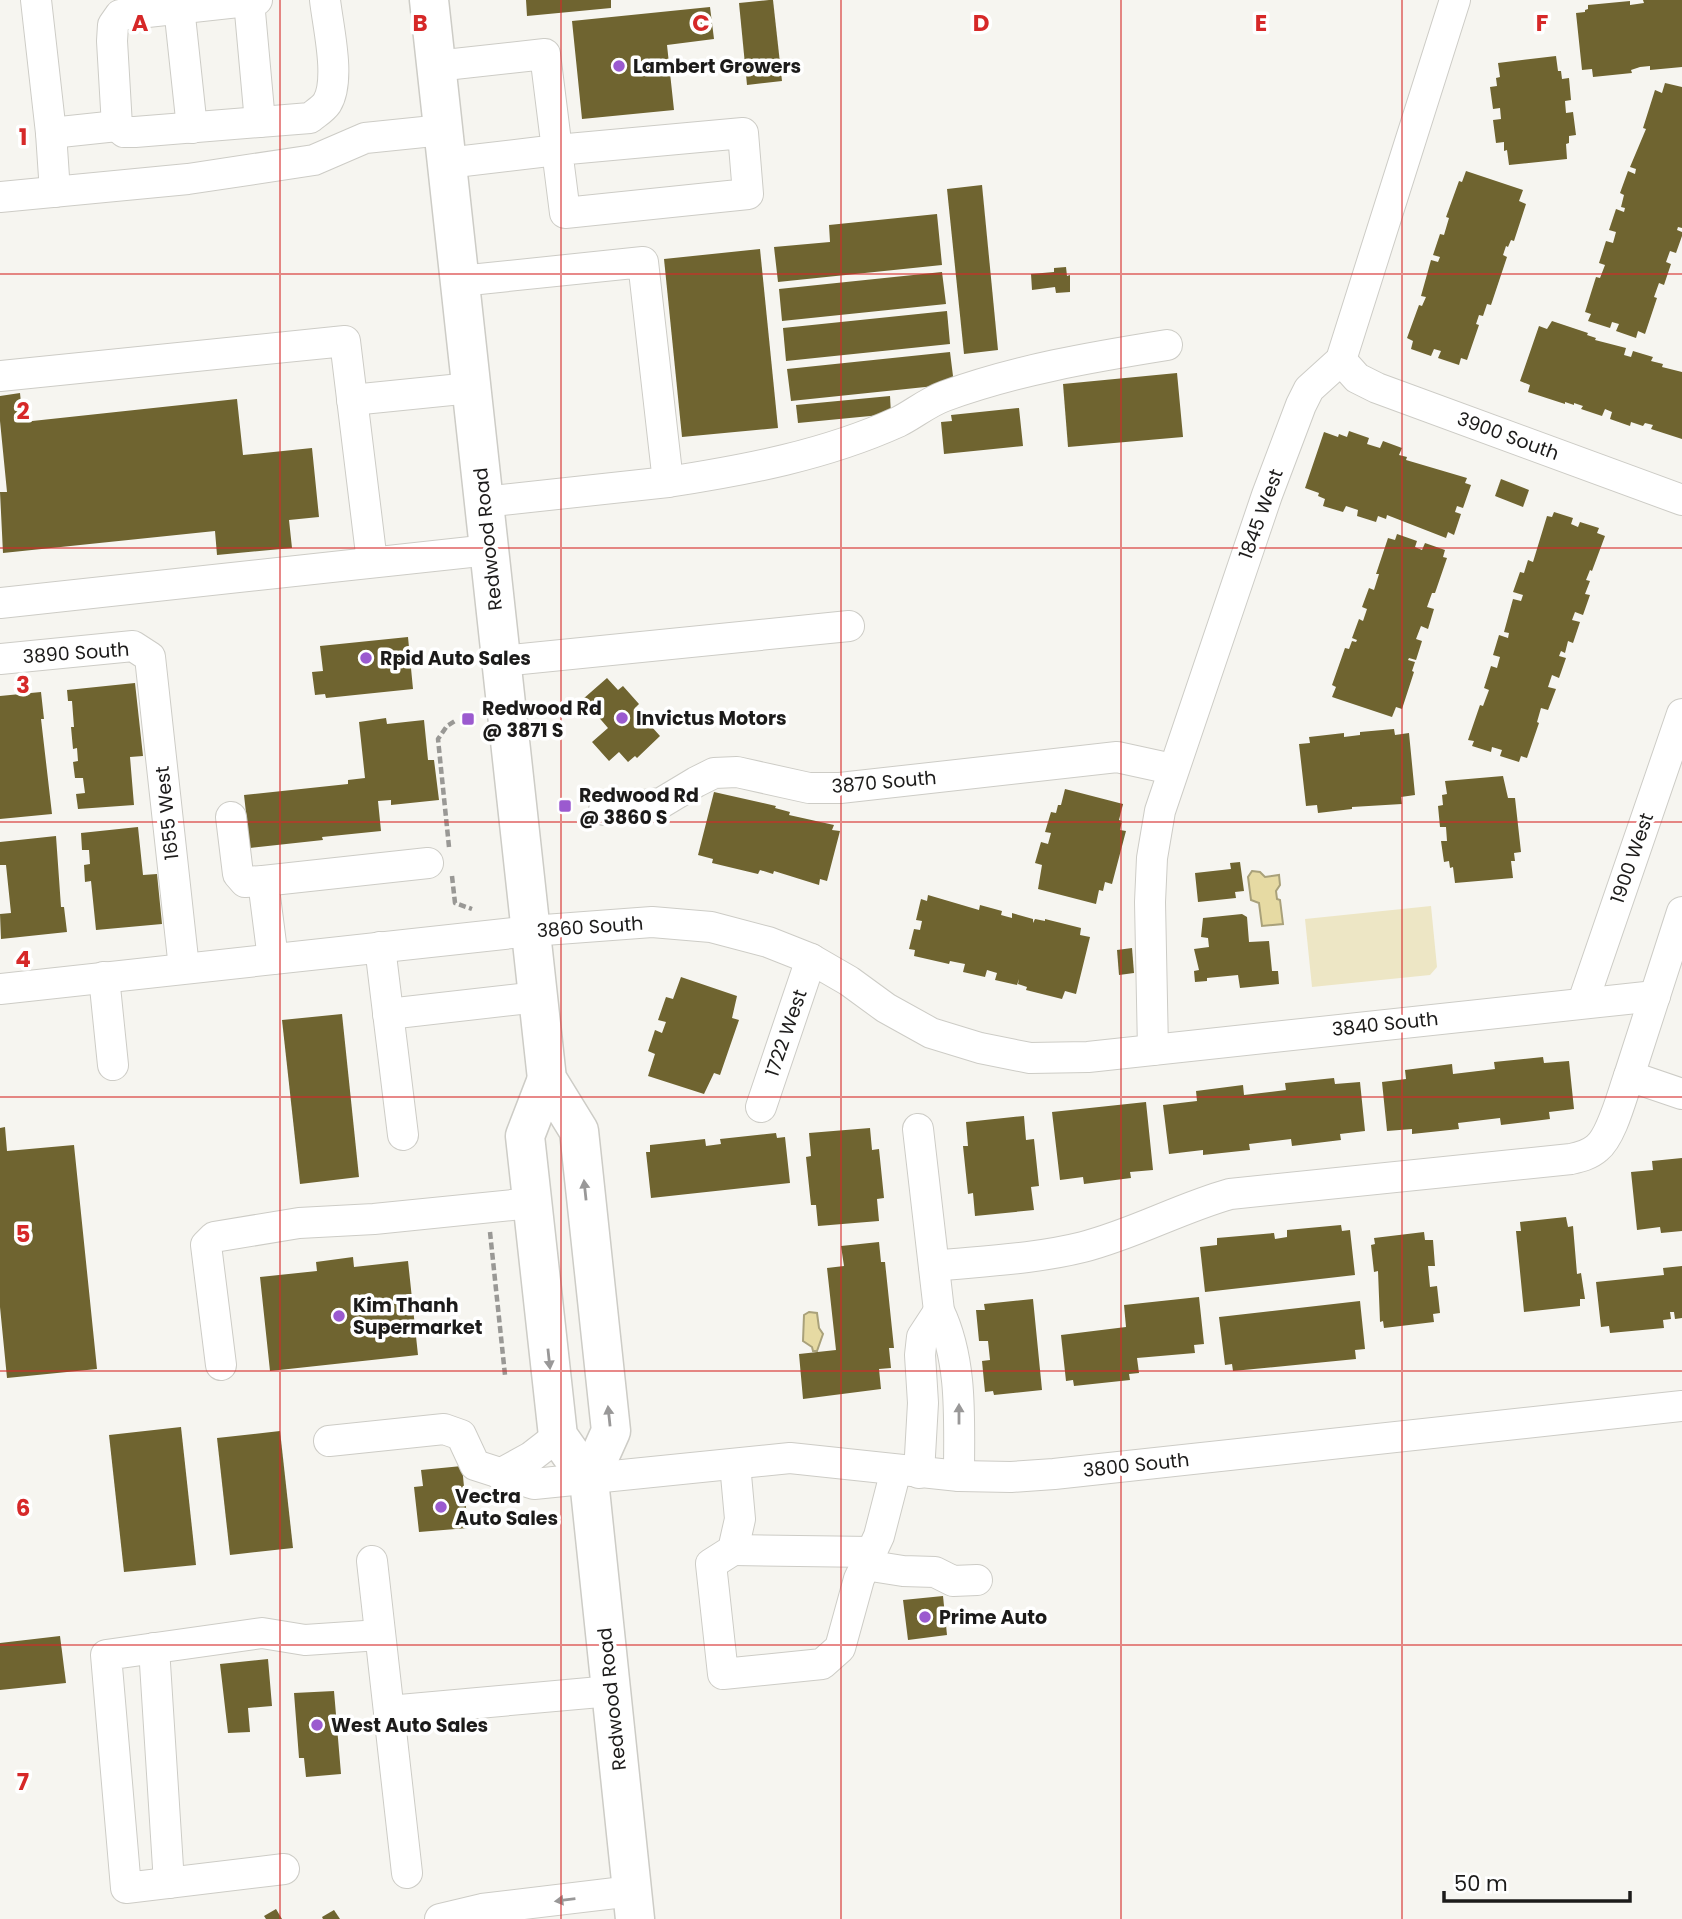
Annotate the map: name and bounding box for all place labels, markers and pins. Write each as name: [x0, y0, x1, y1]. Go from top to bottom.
place label: Lambert Growers: [633, 53, 801, 80]
marker: Lambert Growers: [611, 58, 627, 74]
place label: Rpid Auto Sales: [380, 645, 531, 672]
marker: Rpid Auto Sales: [358, 650, 374, 666]
place label: Redwood Rd @ 3871 S: [482, 695, 602, 744]
place label: Invictus Motors: [636, 705, 787, 732]
marker: Invictus Motors: [614, 710, 630, 726]
marker: Redwood Rd @ 3871 S: [460, 711, 476, 727]
place label: Redwood Rd @ 3860 S: [579, 782, 699, 831]
marker: Redwood Rd @ 3860 S: [557, 798, 573, 814]
place label: Kim Thanh Supermarket: [353, 1292, 483, 1341]
marker: Kim Thanh Supermarket: [331, 1308, 347, 1324]
place label: Vectra Auto Sales: [455, 1483, 558, 1532]
marker: Vectra Auto Sales: [433, 1499, 449, 1515]
place label: Prime Auto: [939, 1604, 1047, 1631]
marker: Prime Auto: [917, 1609, 933, 1625]
place label: West Auto Sales: [331, 1712, 488, 1739]
marker: West Auto Sales: [309, 1717, 325, 1733]

